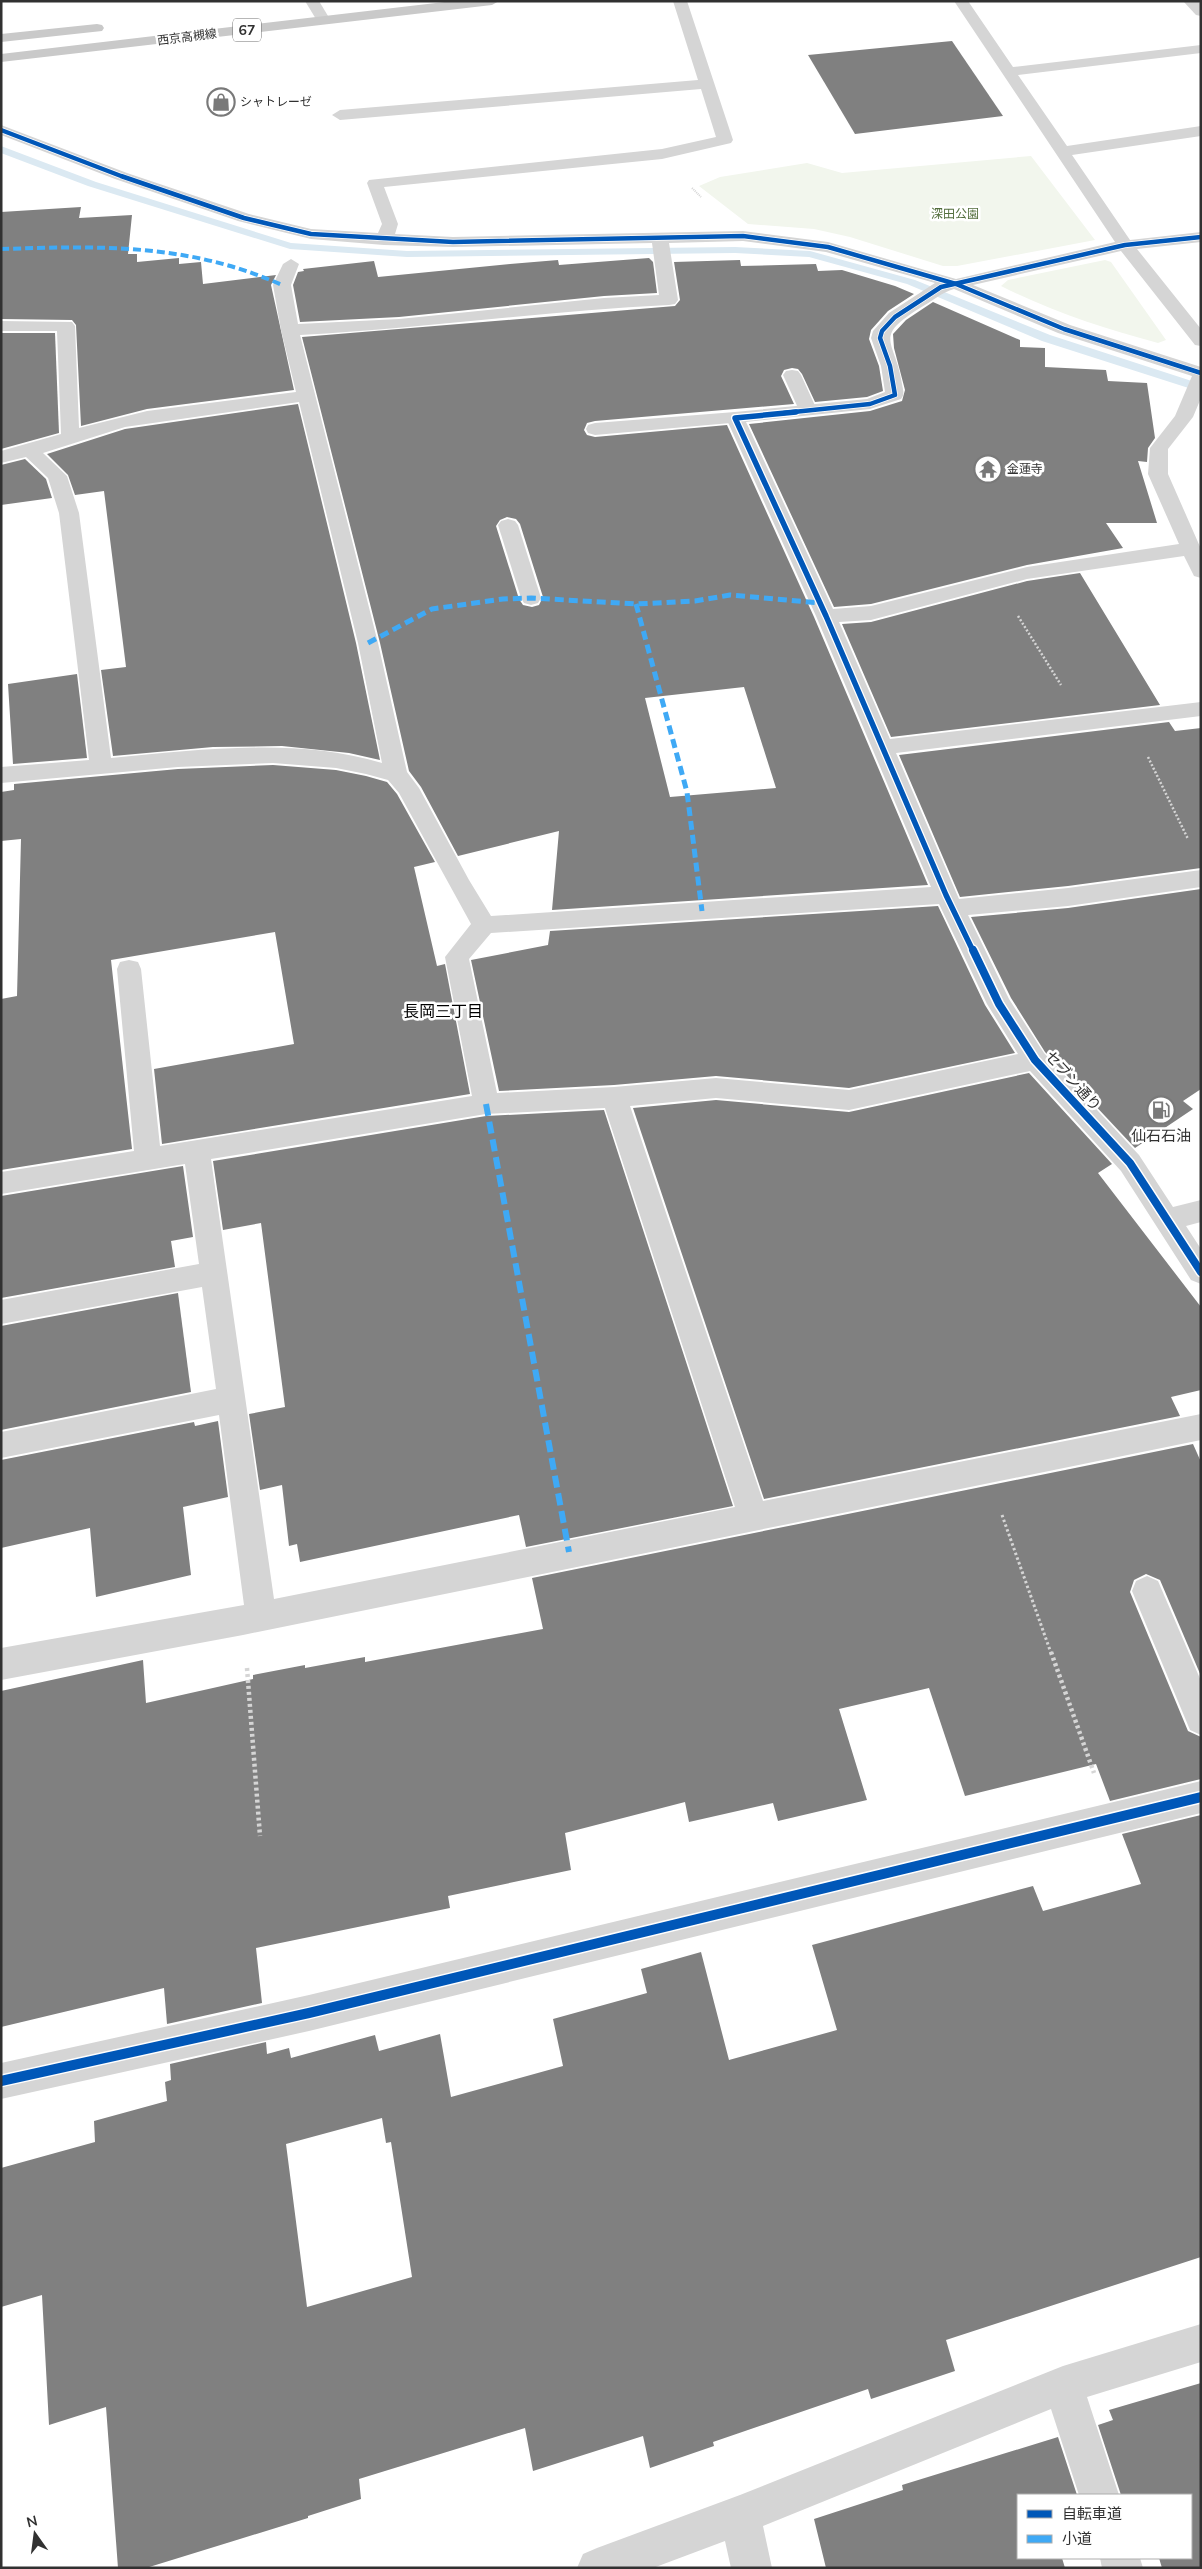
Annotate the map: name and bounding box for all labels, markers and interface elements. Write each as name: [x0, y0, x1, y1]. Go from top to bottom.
road number: 67: [233, 18, 261, 42]
street label: 西京高槻線: [156, 25, 218, 48]
shop icon: シャトレーゼ: [206, 87, 236, 117]
place label: シャトレーゼ: [240, 94, 312, 109]
park label: 深田公園: [931, 206, 979, 221]
temple icon: 金蓮寺: [973, 454, 1003, 484]
place label: 金蓮寺: [1007, 461, 1043, 476]
district label: 長岡三丁目: [403, 1001, 483, 1021]
street label: セブン通り: [1041, 1046, 1106, 1115]
fuel station icon: 仙石石油: [1146, 1095, 1176, 1125]
place label: 仙石石油: [1131, 1126, 1191, 1145]
legend: [1017, 2494, 1192, 2559]
text: 自転車道: [1062, 2504, 1122, 2523]
north arrow: [10, 2509, 60, 2559]
text: N: [25, 2511, 39, 2531]
text: 小道: [1062, 2529, 1092, 2548]

